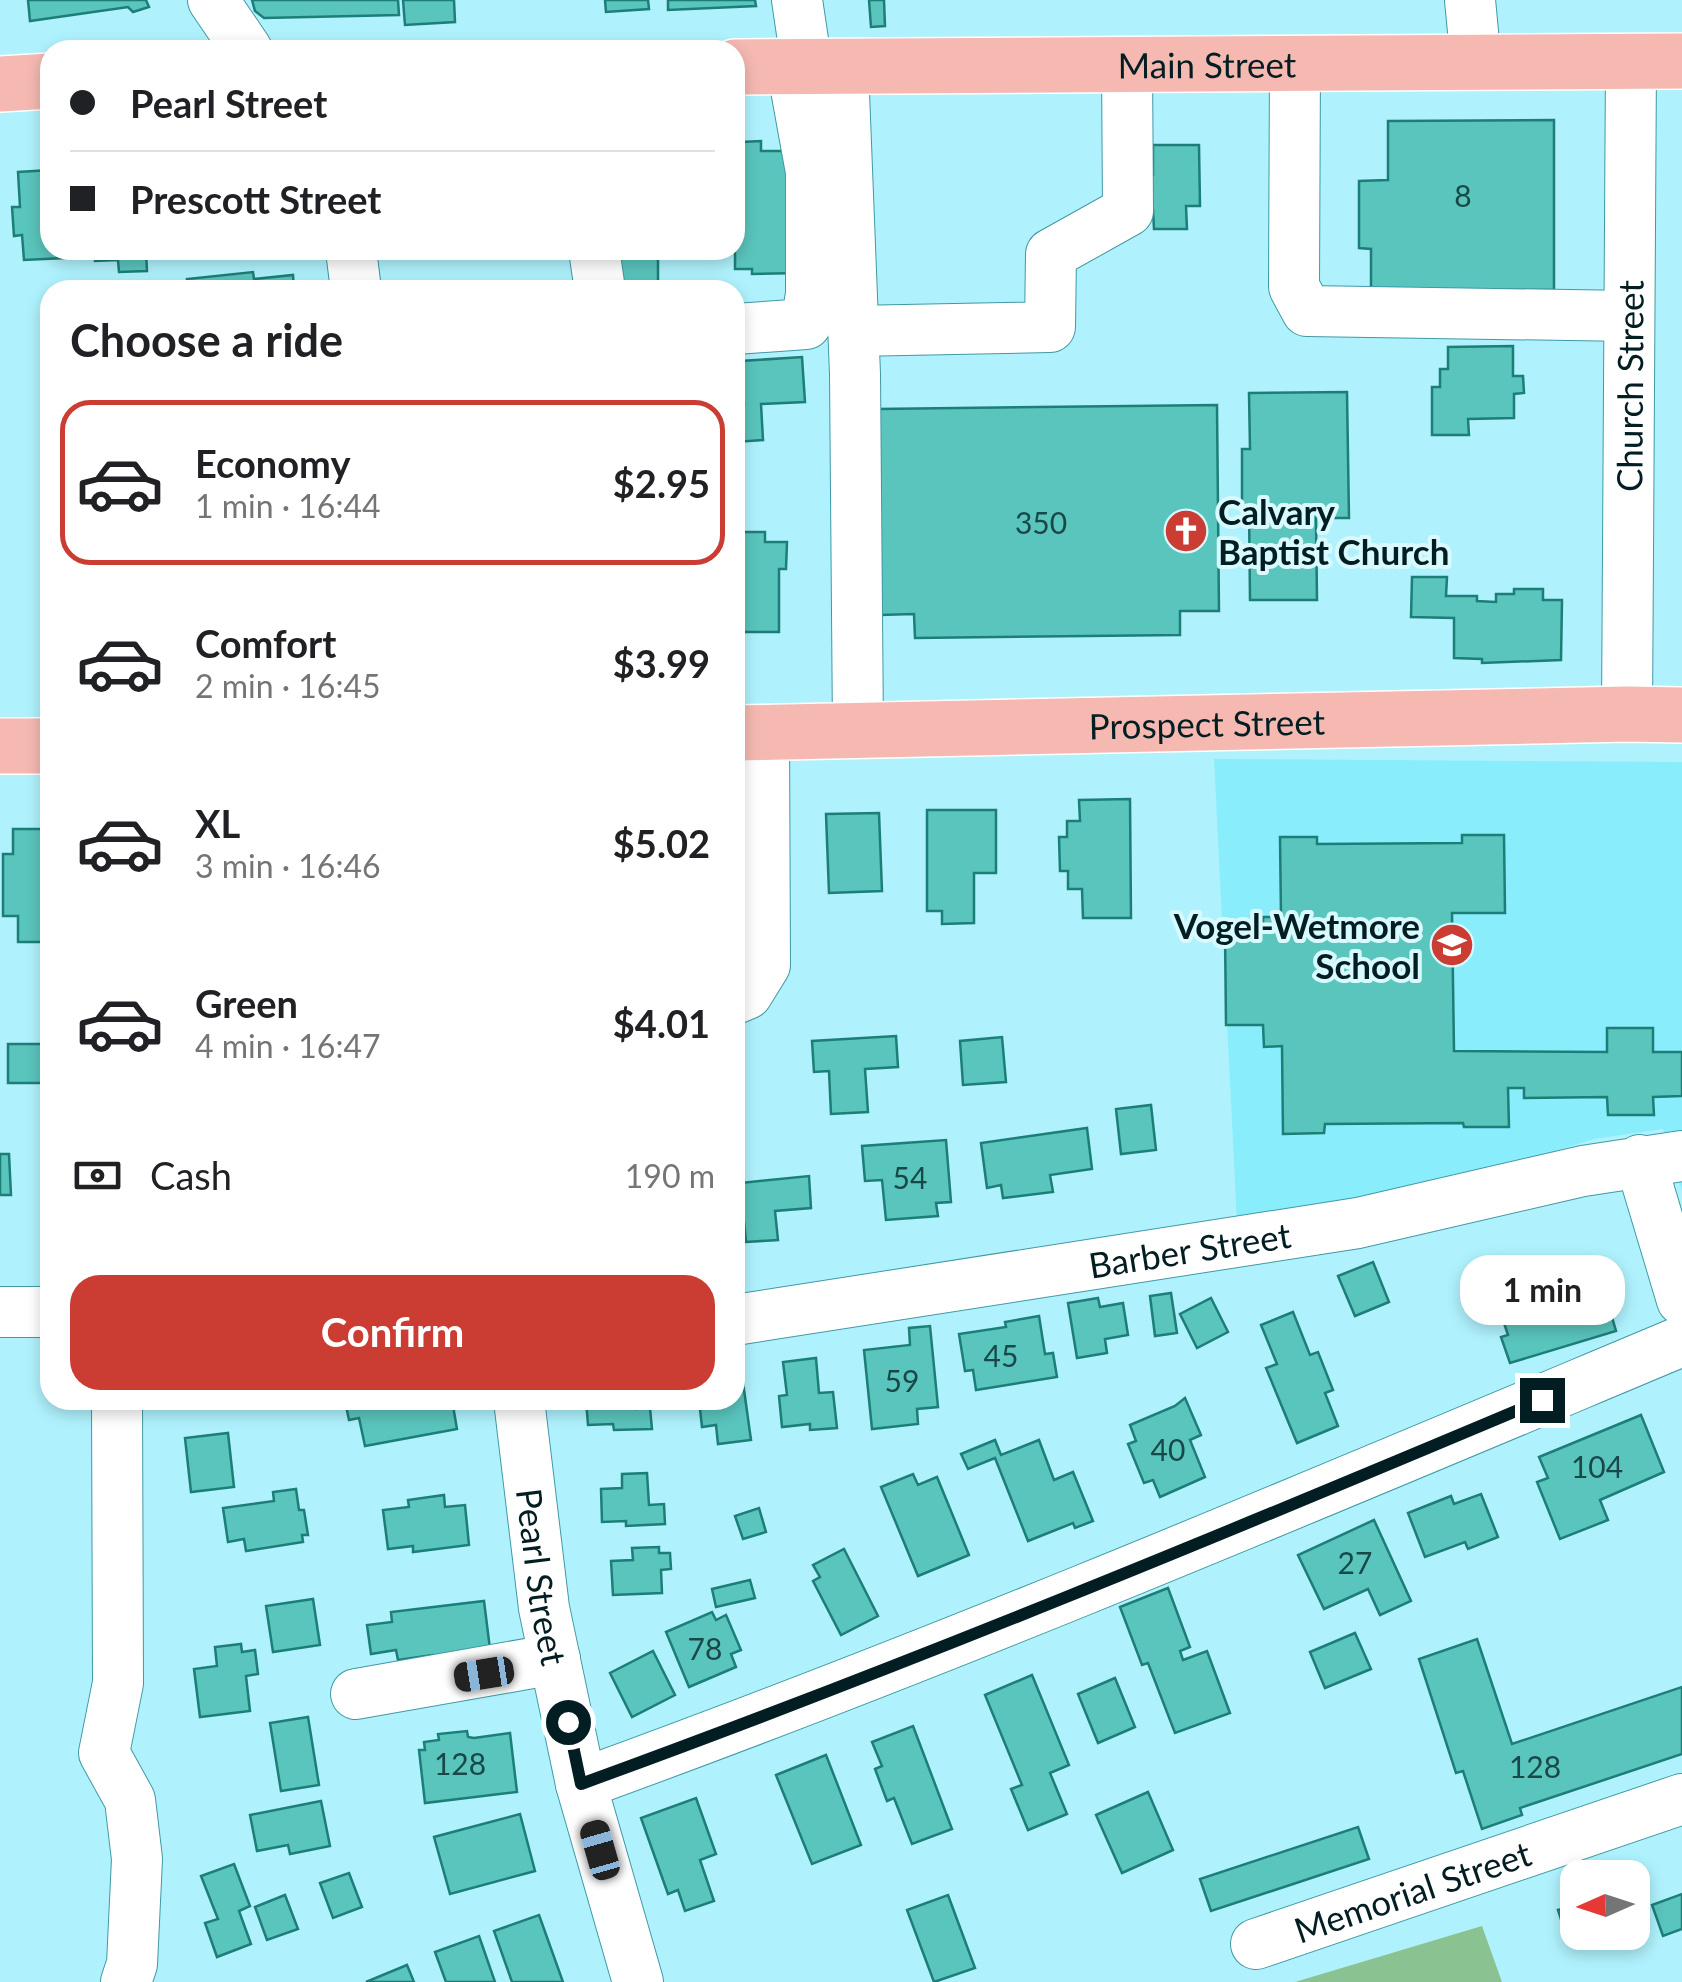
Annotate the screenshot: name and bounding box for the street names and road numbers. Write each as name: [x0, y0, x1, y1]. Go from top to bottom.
street label: Main Street: [1118, 42, 1297, 86]
street label: Church Street: [1607, 279, 1651, 492]
street label: Prospect Street: [1088, 699, 1326, 746]
street label: Barber Street: [1086, 1213, 1294, 1286]
street label: Pearl Street: [509, 1486, 576, 1669]
street label: Memorial Street: [1288, 1831, 1536, 1951]

